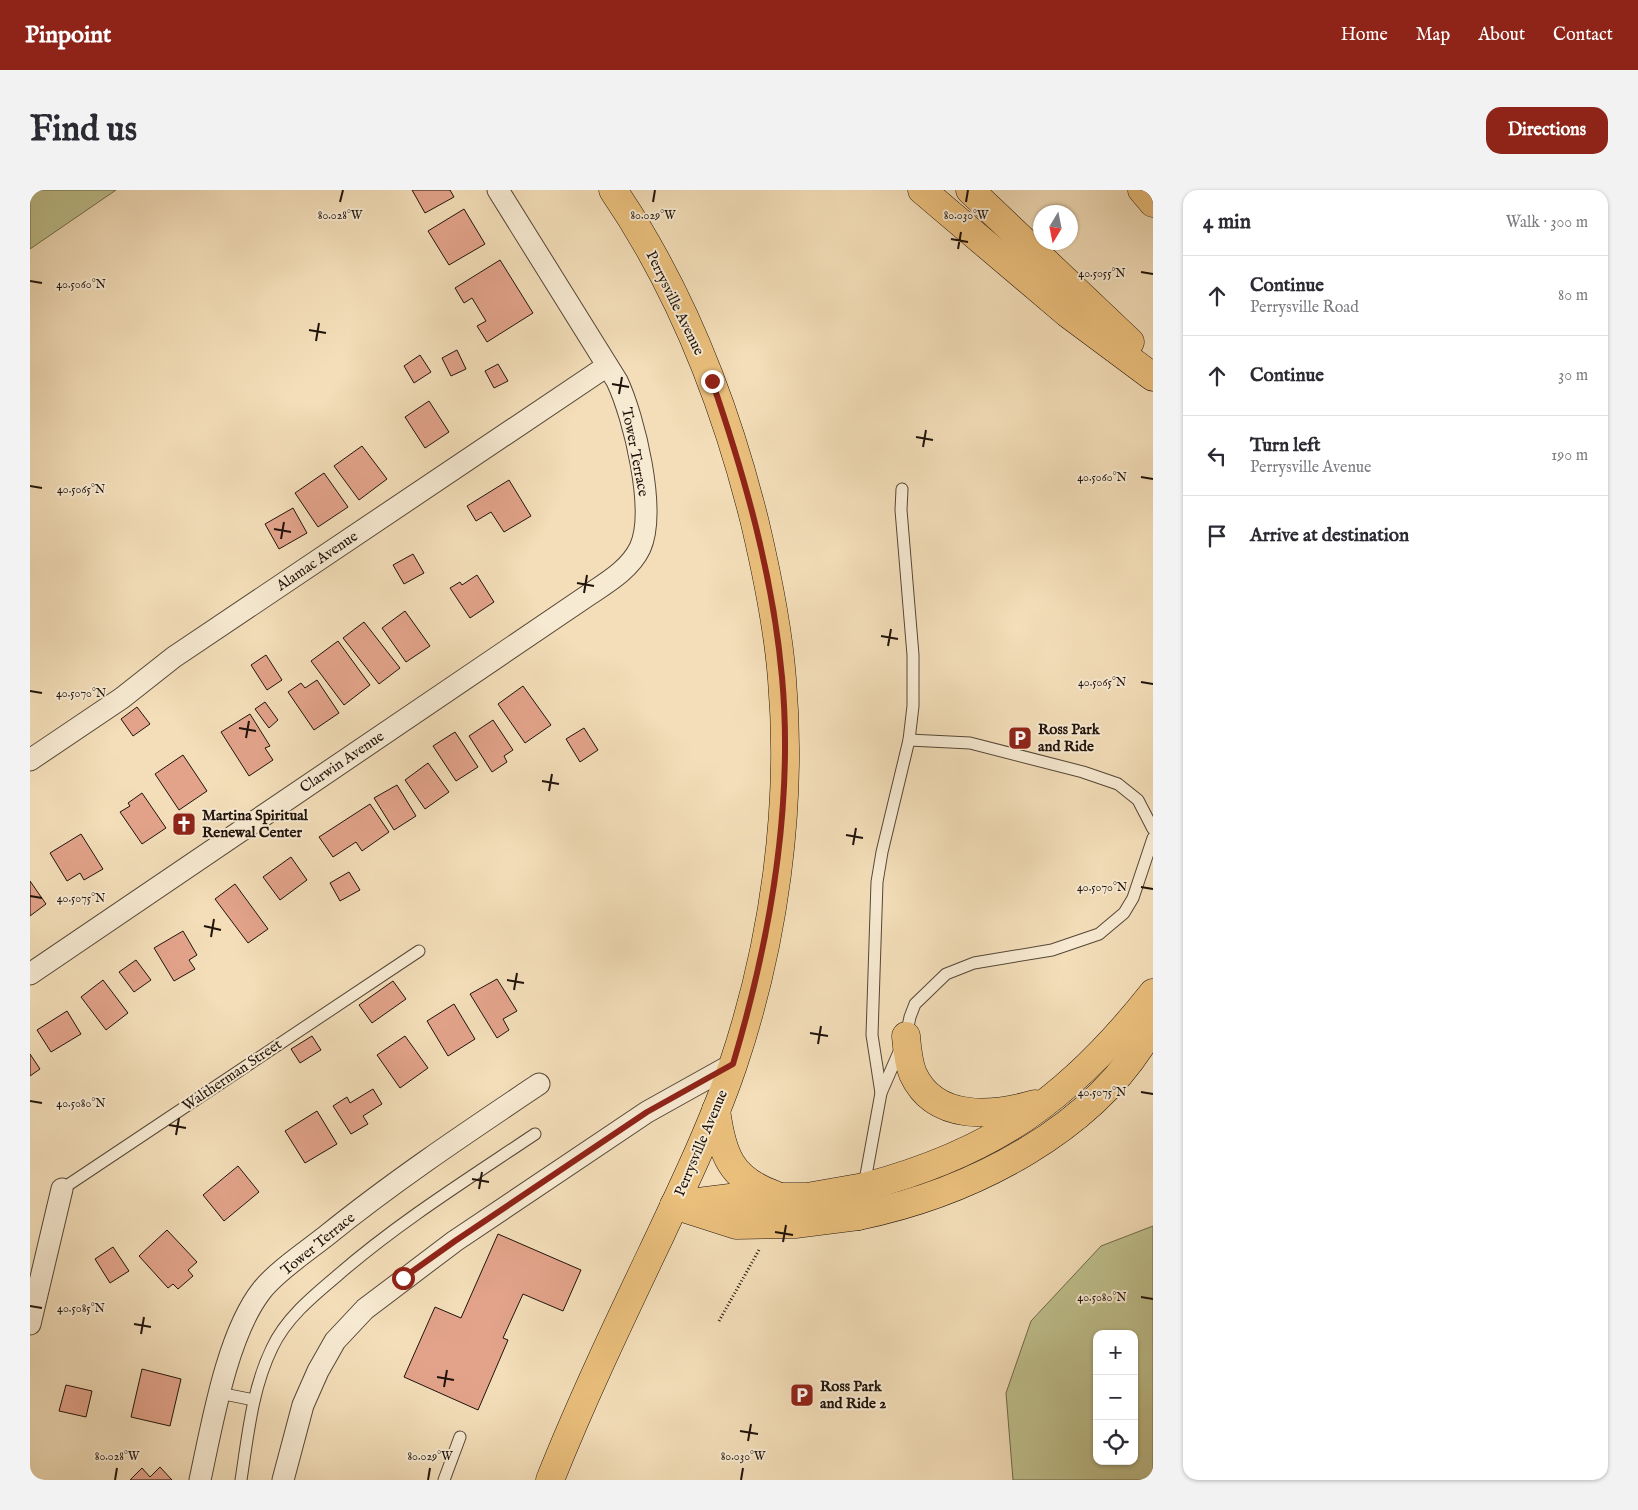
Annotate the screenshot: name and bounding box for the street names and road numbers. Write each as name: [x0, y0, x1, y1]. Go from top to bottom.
street label: Perrysville Avenue: [642, 248, 709, 358]
street label: Tower Terrace: [617, 406, 653, 498]
street label: Alamac Avenue: [272, 527, 362, 596]
street label: Clarwin Avenue: [296, 727, 388, 797]
street label: Waltherman Street: [179, 1035, 285, 1115]
street label: Perrysville Avenue: [670, 1087, 732, 1199]
street label: Tower Terrace: [277, 1208, 359, 1280]

